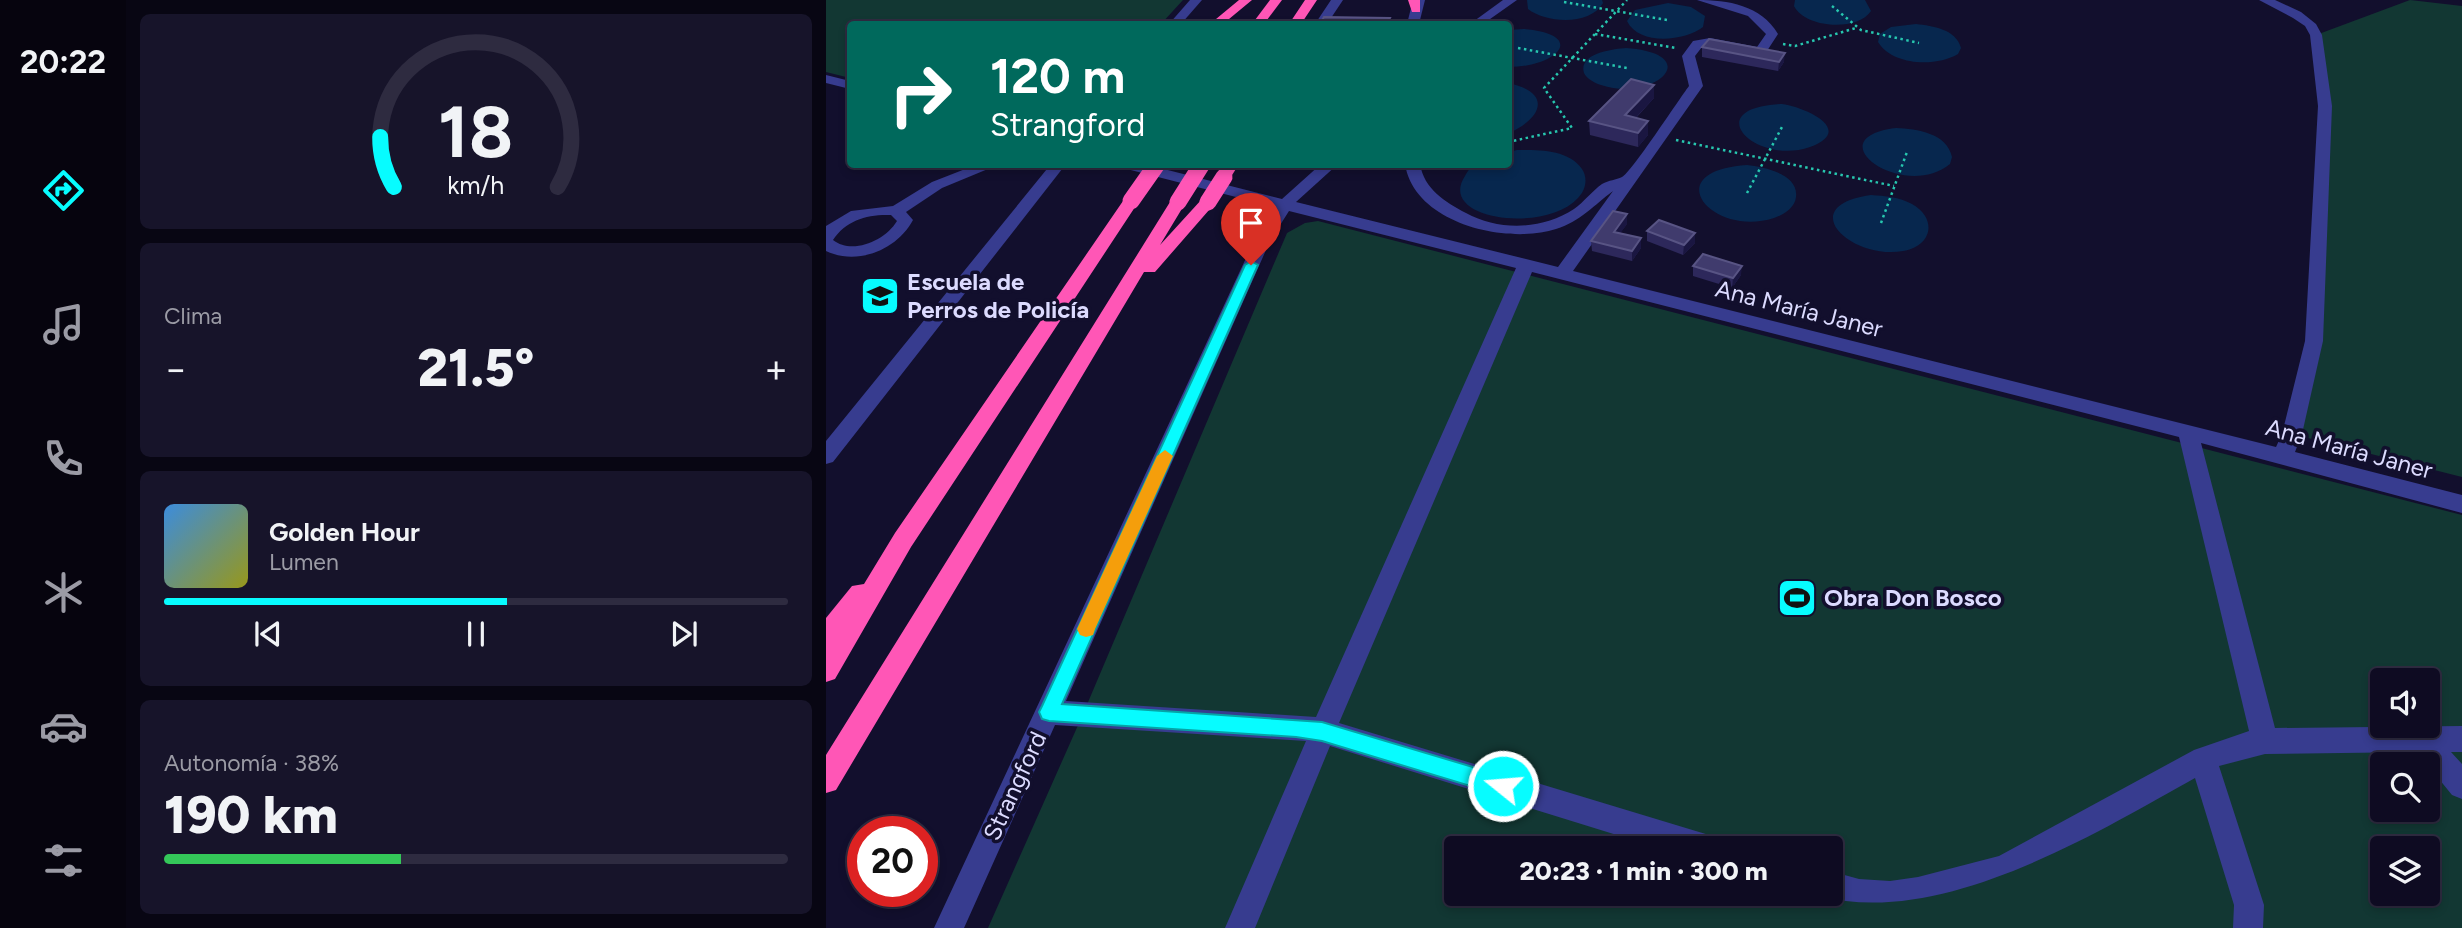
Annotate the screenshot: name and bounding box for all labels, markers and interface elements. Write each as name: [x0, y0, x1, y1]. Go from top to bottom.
text: 20:22: [20, 43, 106, 81]
text: 120 m: [990, 46, 1125, 105]
icon: right: [875, 49, 966, 140]
text: 18: [438, 89, 514, 176]
text: Strangford: [990, 106, 1145, 144]
icon: directions: [39, 166, 88, 215]
text: km/h: [447, 170, 505, 200]
pin: [1221, 193, 1281, 265]
icon: arrive: [1232, 204, 1270, 242]
place label: Escuela de Perros de Policía: [907, 267, 1089, 324]
street label: Ana María Janer: [1712, 274, 1886, 343]
school or university icon: Escuela de Perros de Policía: [859, 275, 901, 317]
icon: music: [39, 300, 88, 349]
text: Clima: [164, 302, 222, 330]
text: 21.5°: [418, 337, 534, 399]
text: −: [164, 346, 188, 392]
text: +: [764, 346, 788, 392]
street label: Ana María Janer: [2263, 412, 2436, 485]
icon: phone: [39, 434, 88, 483]
text: Golden Hour: [269, 516, 420, 548]
text: Lumen: [269, 548, 339, 576]
icon: climate: [39, 568, 88, 617]
sports icon: Obra Don Bosco: [1776, 577, 1818, 619]
place label: Obra Don Bosco: [1824, 583, 2002, 612]
icon: previous: [249, 615, 287, 653]
icon: pause: [457, 615, 495, 653]
icon: next: [665, 615, 703, 653]
map controls: [2370, 668, 2440, 906]
button: sound: [2370, 668, 2440, 738]
icon: car: [39, 702, 88, 751]
street label: Strangford: [977, 727, 1052, 845]
text: Autonomía · 38%: [164, 749, 339, 777]
position arrow: [1466, 749, 1540, 823]
button: search: [2370, 752, 2440, 822]
text: 190 km: [164, 784, 338, 846]
speed limit sign: 20: [847, 816, 938, 907]
icon: filters: [39, 836, 88, 885]
button: layers: [2370, 836, 2440, 906]
text: 20:23 · 1 min · 300 m: [1519, 855, 1768, 887]

